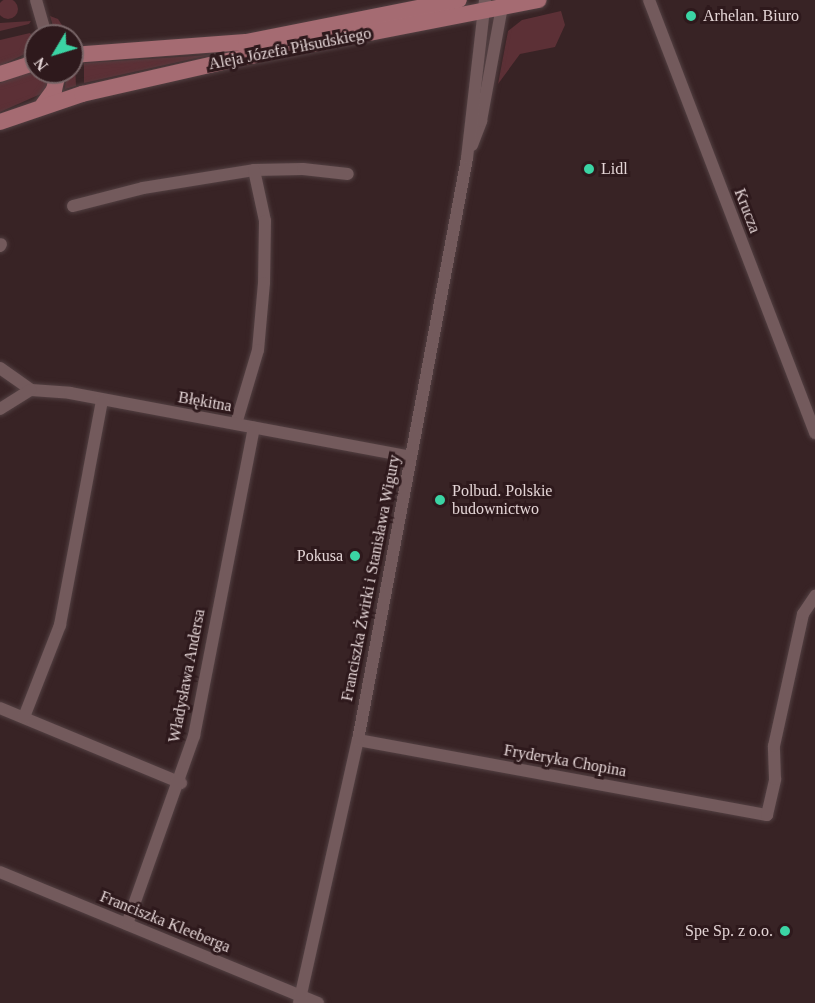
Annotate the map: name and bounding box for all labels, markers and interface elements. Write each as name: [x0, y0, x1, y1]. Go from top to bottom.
place label: Arhelan. Biuro: [703, 6, 799, 26]
marker: Arhelan. Biuro: [684, 9, 698, 23]
north arrow: [24, 24, 84, 84]
street label: Aleja Józefa Piłsudskiego: [207, 24, 373, 74]
text: N: [31, 54, 51, 74]
place label: Lidl: [601, 159, 628, 179]
marker: Lidl: [582, 162, 596, 176]
street label: Krucza: [730, 186, 764, 236]
street label: Błękitna: [177, 388, 233, 416]
street label: Franciszka Żwirki i Stanisława Wigury: [338, 453, 404, 703]
place label: Polbud. Polskie budownictwo: [452, 481, 552, 519]
marker: Polbud. Polskie budownictwo: [433, 493, 447, 507]
place label: Pokusa: [297, 546, 343, 566]
marker: Pokusa: [348, 549, 362, 563]
street label: Władysława Andersa: [165, 607, 209, 745]
street label: Fryderyka Chopina: [502, 741, 628, 781]
street label: Franciszka Kleeberga: [97, 887, 233, 957]
place label: Spe Sp. z o.o.: [685, 921, 773, 941]
marker: Spe Sp. z o.o.: [778, 924, 792, 938]

